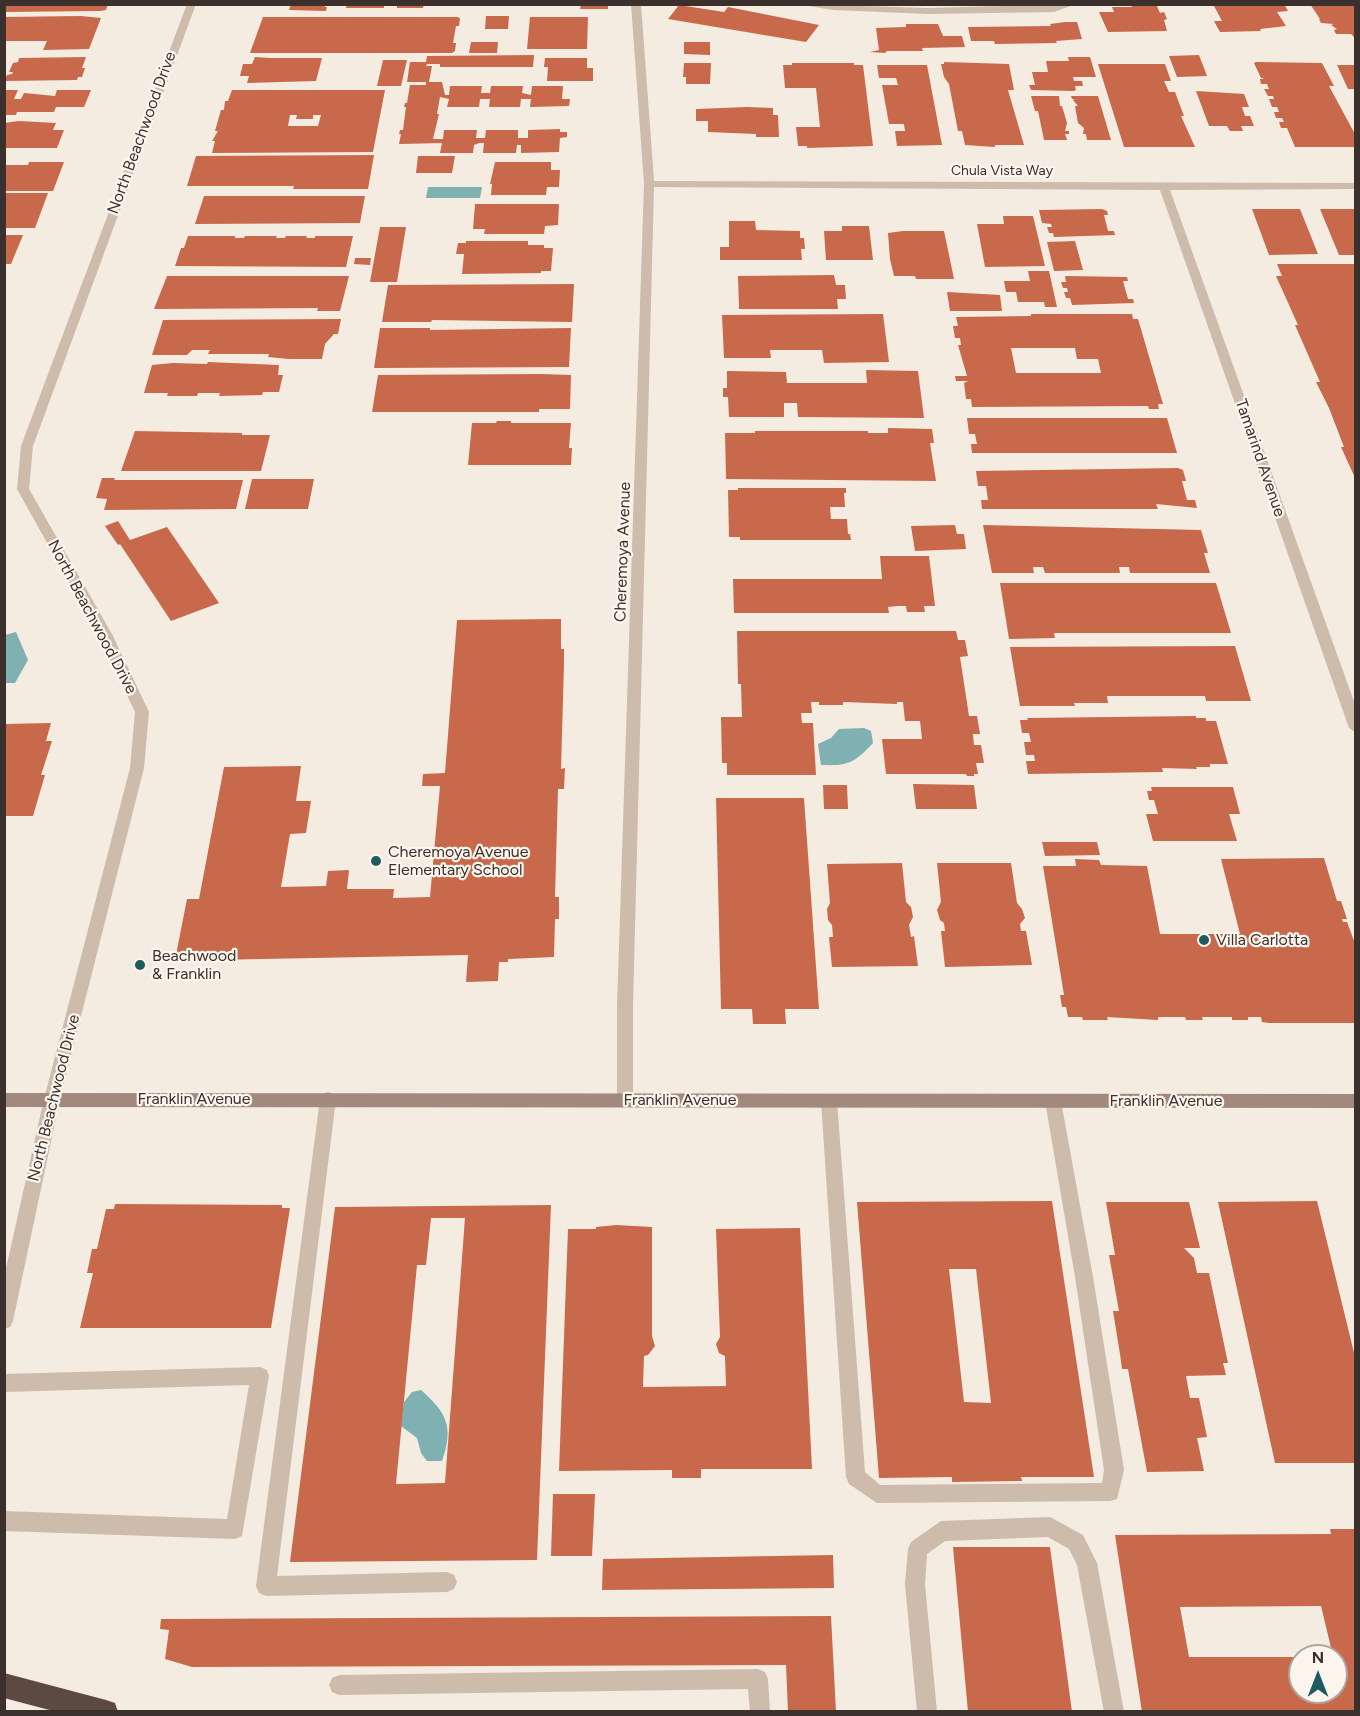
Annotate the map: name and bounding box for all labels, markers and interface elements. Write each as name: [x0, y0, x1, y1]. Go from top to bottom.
street label: North Beachwood Drive: [104, 49, 180, 217]
street label: Chula Vista Way: [951, 163, 1053, 179]
street label: Tamarind Avenue: [1231, 397, 1289, 519]
street label: Cheremoya Avenue: [611, 481, 635, 623]
street label: North Beachwood Drive: [43, 537, 141, 697]
place label: Cheremoya Avenue Elementary School: [388, 842, 528, 880]
marker: Cheremoya Avenue Elementary School: [369, 854, 383, 868]
place label: Villa Carlotta: [1216, 930, 1308, 950]
marker: Villa Carlotta: [1197, 933, 1211, 947]
place label: Beachwood & Franklin: [152, 946, 236, 984]
marker: Beachwood & Franklin: [133, 958, 147, 972]
street label: North Beachwood Drive: [24, 1013, 84, 1183]
street label: Franklin Avenue: [137, 1089, 251, 1109]
street label: Franklin Avenue: [623, 1090, 737, 1110]
street label: Franklin Avenue: [1109, 1091, 1223, 1111]
north arrow: [1288, 1644, 1348, 1704]
text: N: [1312, 1648, 1324, 1667]

